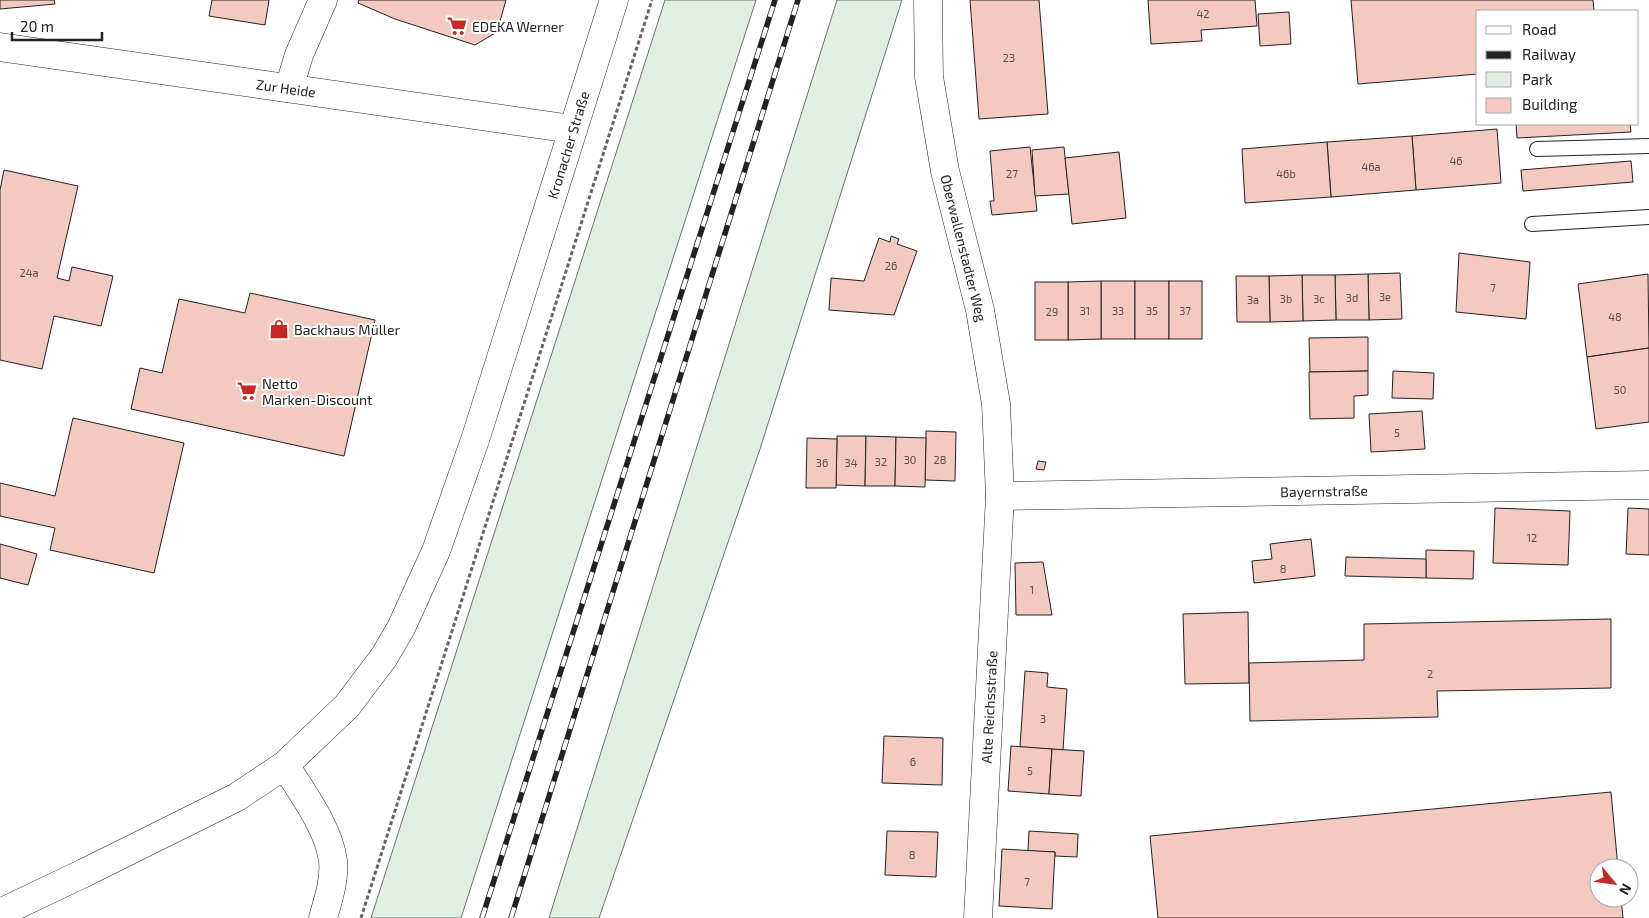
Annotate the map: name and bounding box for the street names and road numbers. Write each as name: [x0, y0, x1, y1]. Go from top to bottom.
street label: Zur Heide: [255, 75, 317, 101]
street label: Kronacher Straße: [544, 89, 592, 201]
street label: Oberwallenstadter Weg: [937, 173, 991, 324]
street label: Bayernstraße: [1280, 482, 1368, 500]
street label: Alte Reichsstraße: [978, 650, 1000, 764]

